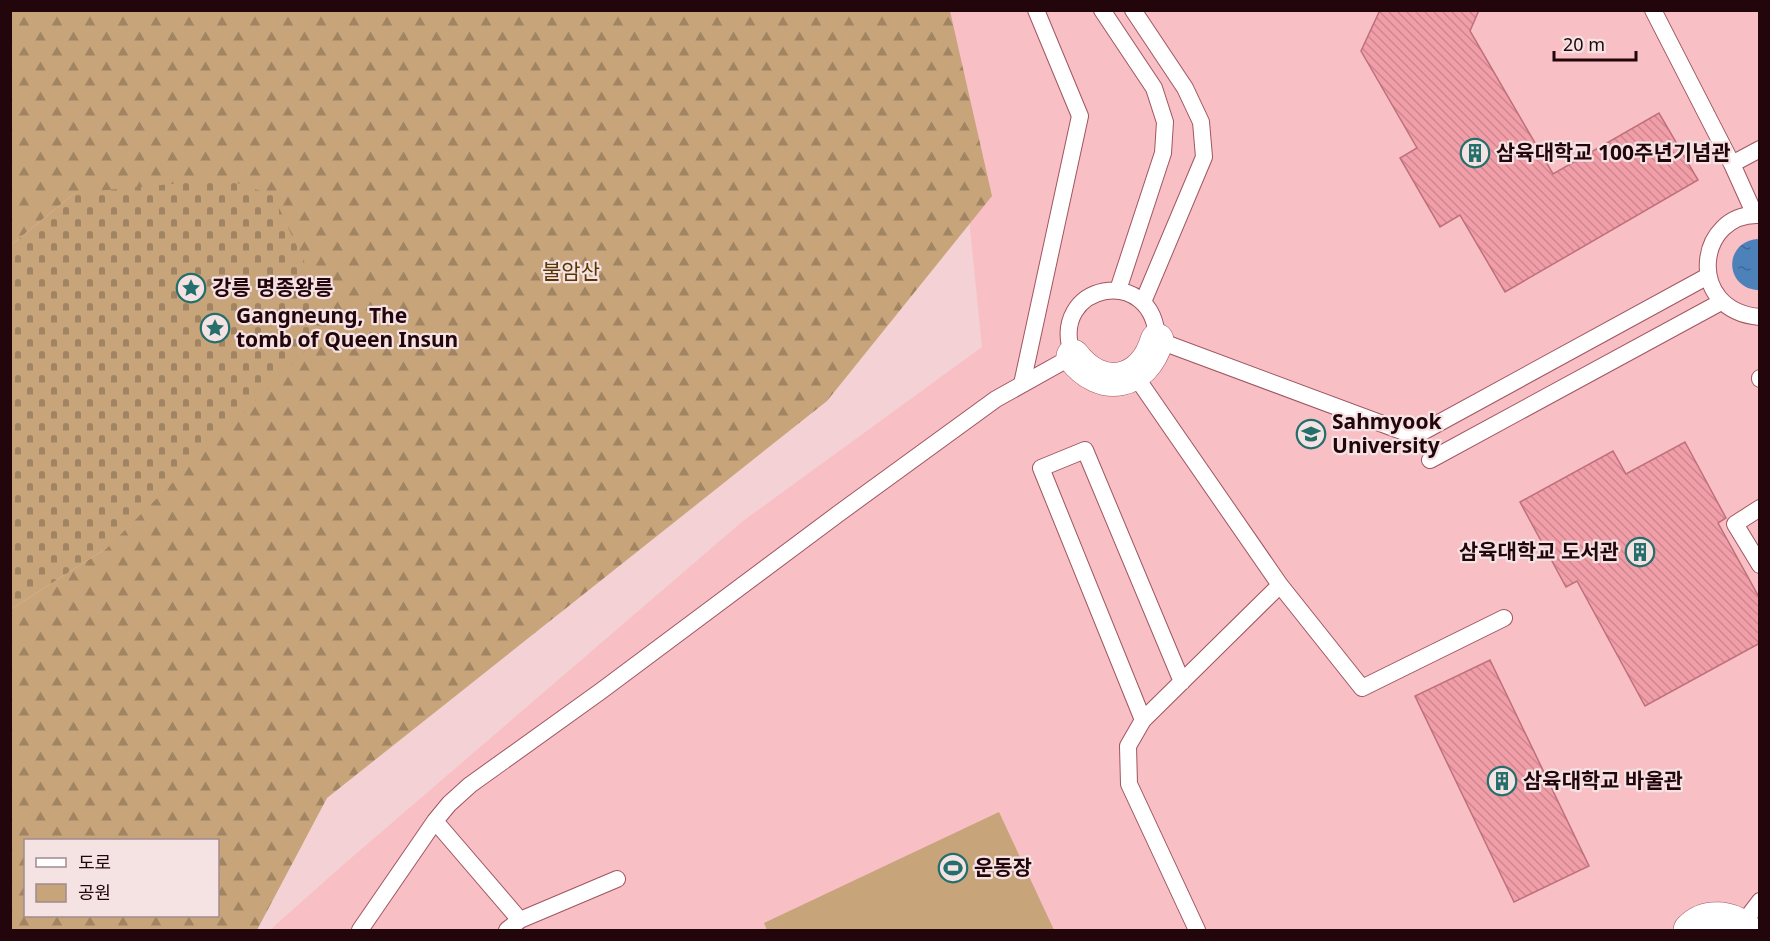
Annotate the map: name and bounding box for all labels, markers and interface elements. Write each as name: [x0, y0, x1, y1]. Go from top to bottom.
scale bar: [1554, 24, 1636, 62]
text: 20 m: [1563, 32, 1605, 56]
building icon: 삼육대학교 100주년기념관: [1459, 137, 1491, 169]
place label: 삼육대학교 100주년기념관: [1496, 138, 1731, 166]
park label: 불암산: [542, 257, 600, 285]
place icon: 강릉 명종왕릉: [175, 272, 207, 304]
place label: 강릉 명종왕릉: [212, 273, 333, 301]
place label: Gangneung, The tomb of Queen Insun: [236, 301, 458, 353]
place icon: Gangneung, The tomb of Queen Insun: [199, 312, 231, 344]
place label: Sahmyook University: [1332, 407, 1443, 459]
school or university icon: Sahmyook University: [1295, 418, 1327, 450]
building icon: 삼육대학교 도서관: [1624, 536, 1656, 568]
place label: 삼육대학교 도서관: [1459, 537, 1619, 565]
building icon: 삼육대학교 바울관: [1486, 765, 1518, 797]
place label: 삼육대학교 바울관: [1523, 766, 1683, 794]
legend: [24, 839, 219, 917]
text: 도로: [78, 850, 111, 874]
sports icon: 운동장: [937, 852, 969, 884]
place label: 운동장: [974, 853, 1032, 881]
text: 공원: [78, 880, 111, 904]

